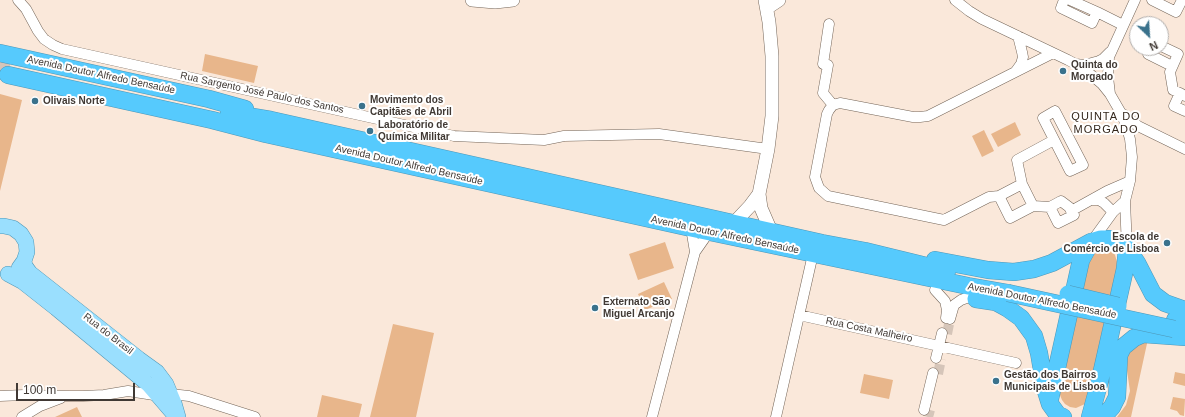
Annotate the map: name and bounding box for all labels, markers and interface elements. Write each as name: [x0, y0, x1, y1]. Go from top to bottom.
north arrow: [1129, 16, 1169, 56]
text: N: [1148, 39, 1160, 53]
street label: Avenida Doutor Alfredo Bensaúde: [26, 53, 176, 97]
place label: Quinta do Morgado: [1071, 59, 1118, 82]
marker: Quinta do Morgado: [1058, 66, 1068, 76]
street label: Rua Sargento José Paulo dos Santos: [179, 70, 345, 116]
place label: Movimento dos Capitães de Abril: [370, 94, 452, 118]
place label: Olivais Norte: [43, 95, 105, 107]
marker: Olivais Norte: [30, 96, 40, 106]
marker: Movimento dos Capitães de Abril: [357, 101, 367, 111]
district label: QUINTA DO MORGADO: [1071, 110, 1141, 136]
place label: Laboratório de Química Militar: [378, 119, 450, 142]
marker: Laboratório de Química Militar: [365, 126, 375, 136]
street label: Avenida Doutor Alfredo Bensaúde: [334, 142, 484, 188]
street label: Avenida Doutor Alfredo Bensaúde: [650, 213, 800, 257]
place label: Escola de Comércio de Lisboa: [1063, 231, 1159, 254]
marker: Escola de Comércio de Lisboa: [1162, 238, 1172, 248]
street label: Avenida Doutor Alfredo Bensaúde: [967, 281, 1117, 321]
place label: Externato São Miguel Arcanjo: [603, 296, 675, 320]
marker: Externato São Miguel Arcanjo: [590, 303, 600, 313]
street label: Rua do Brasil: [81, 311, 135, 357]
street label: Rua Costa Malheiro: [825, 315, 913, 345]
place label: Gestão dos Bairros Municipais de Lisboa: [1004, 369, 1105, 392]
scale bar: [18, 375, 137, 401]
marker: Gestão dos Bairros Municipais de Lisboa: [991, 376, 1001, 386]
text: 100 m: [23, 383, 56, 397]

